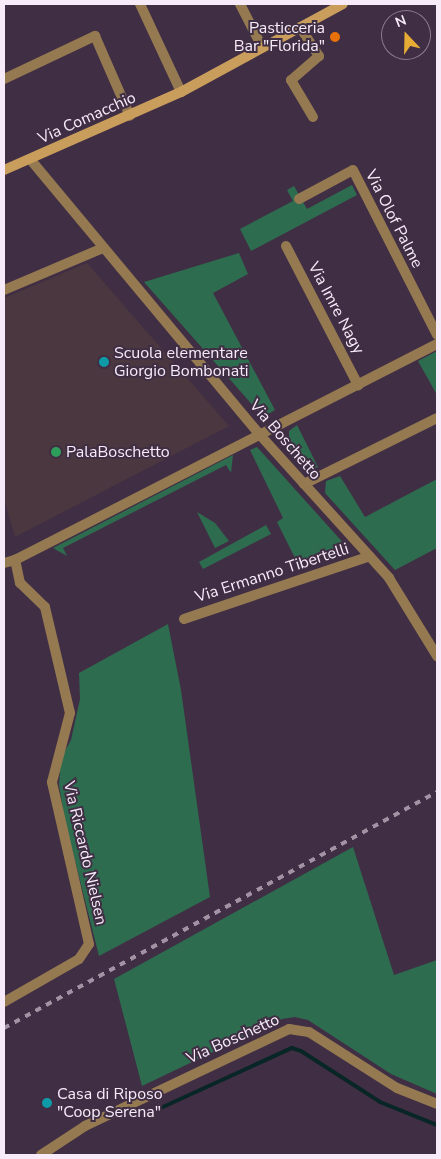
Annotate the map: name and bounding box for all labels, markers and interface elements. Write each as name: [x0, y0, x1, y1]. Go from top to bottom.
north arrow: [381, 10, 431, 60]
text: N: [392, 11, 409, 32]
place label: Pasticceria Bar "Florida": [234, 18, 325, 56]
marker: Pasticceria Bar "Florida": [329, 31, 341, 43]
street label: Via Comacchio: [35, 88, 139, 148]
street label: Via Olof Palme: [361, 167, 427, 271]
street label: Via Imre Nagy: [304, 259, 368, 357]
place label: Scuola elementare Giorgio Bombonati: [114, 343, 248, 381]
marker: Scuola elementare Giorgio Bombonati: [98, 356, 110, 368]
street label: Via Boschetto: [245, 396, 325, 484]
place label: PalaBoschetto: [66, 442, 170, 462]
marker: PalaBoschetto: [50, 446, 62, 458]
street label: Via Ermanno Tibertelli: [193, 539, 351, 607]
street label: Via Riccardo Nielsen: [59, 779, 111, 927]
street label: Via Boschetto: [184, 1010, 282, 1068]
place label: Casa di Riposo "Coop Serena": [57, 1084, 163, 1122]
marker: Casa di Riposo "Coop Serena": [41, 1097, 53, 1109]

